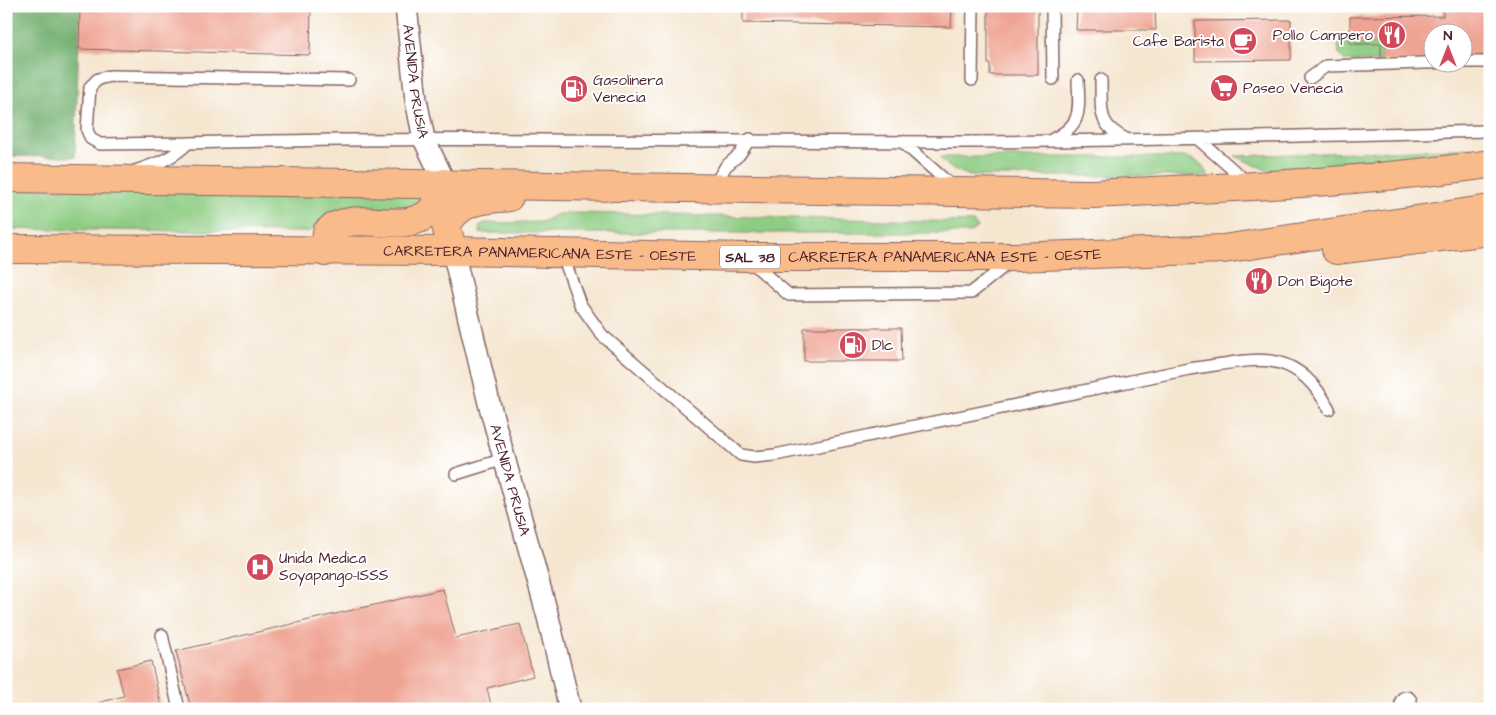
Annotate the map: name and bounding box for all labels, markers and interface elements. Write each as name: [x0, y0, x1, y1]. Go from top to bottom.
restaurant icon: Pollo Campero: [1377, 20, 1407, 50]
north arrow: [1424, 22, 1474, 72]
street label: AVENIDA PRUSIA: [397, 23, 434, 141]
place label: Pollo Campero: [1273, 25, 1374, 46]
cafe icon: Cafe Barista: [1228, 26, 1258, 56]
text: N: [1444, 26, 1453, 46]
place label: Cafe Barista: [1133, 31, 1224, 52]
place label: Gasolinera Venecia: [593, 70, 664, 108]
supermarket icon: Paseo Venecia: [1209, 73, 1239, 103]
fuel station icon: Gasolinera Venecia: [559, 74, 589, 104]
place label: Paseo Venecia: [1243, 78, 1343, 99]
street label: CARRETERA PANAMERICANA ESTE - OESTE: [383, 241, 697, 267]
street label: CARRETERA PANAMERICANA ESTE - OESTE: [788, 244, 1102, 268]
road number: SAL 38: [720, 246, 780, 268]
restaurant icon: Don Bigote: [1244, 266, 1274, 296]
place label: Don Bigote: [1278, 271, 1353, 293]
fuel station icon: Dlc: [838, 330, 868, 360]
place label: Dlc: [872, 335, 894, 356]
street label: AVENIDA PRUSIA: [484, 422, 535, 539]
place label: Unida Medica Soyapango-ISSS: [279, 548, 389, 587]
hospital icon: Unida Medica Soyapango-ISSS: [245, 552, 275, 582]

